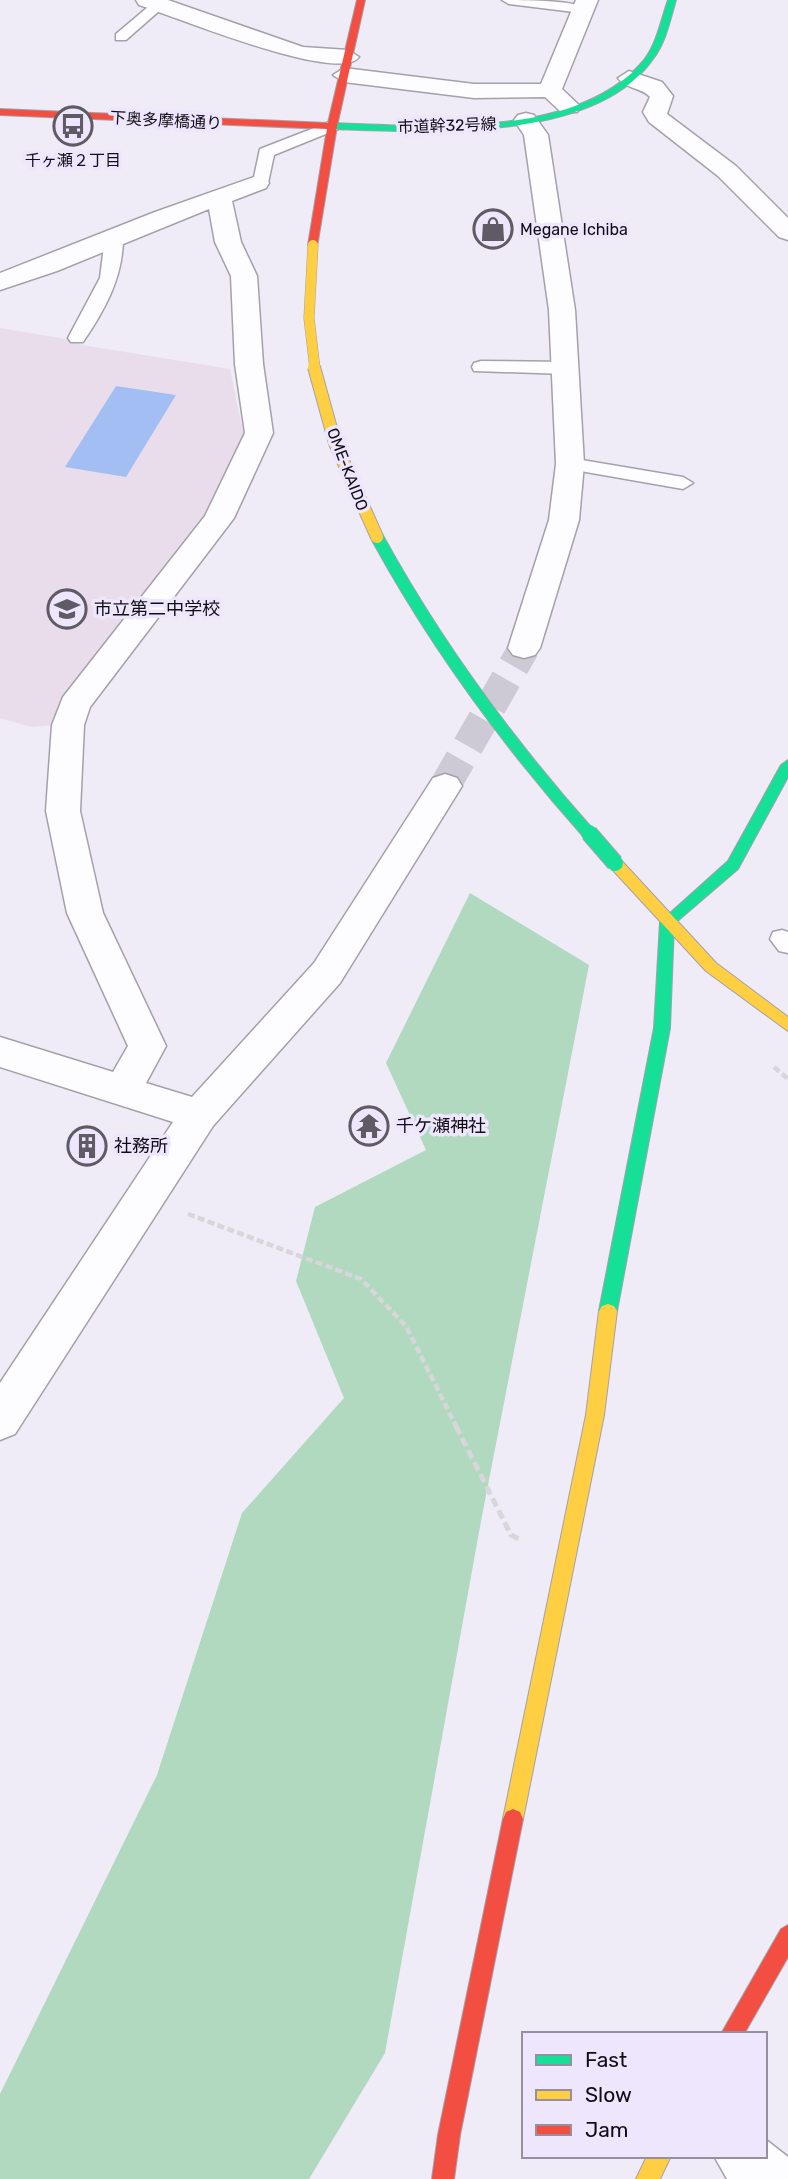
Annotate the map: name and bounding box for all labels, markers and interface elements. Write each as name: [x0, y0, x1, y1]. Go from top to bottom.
bus stop icon: 千ヶ瀬２丁目: [52, 105, 94, 147]
street label: 下奥多摩橋通り: [110, 108, 222, 133]
street label: 市道幹32号線: [397, 114, 497, 137]
place label: 千ヶ瀬２丁目: [25, 151, 121, 170]
shop icon: Megane Ichiba: [472, 208, 514, 250]
place label: Megane Ichiba: [520, 220, 628, 239]
street label: OME-KAIDO: [323, 425, 372, 513]
school or university icon: 市立第二中学校: [46, 588, 88, 630]
place label: 市立第二中学校: [94, 598, 220, 620]
temple icon: 千ケ瀬神社: [348, 1105, 390, 1147]
place label: 千ケ瀬神社: [396, 1115, 486, 1137]
building icon: 社務所: [66, 1125, 108, 1167]
place label: 社務所: [114, 1135, 168, 1157]
legend: [522, 2032, 767, 2158]
text: Fast: [585, 2047, 627, 2072]
text: Slow: [585, 2082, 632, 2107]
text: Jam: [585, 2117, 629, 2142]

